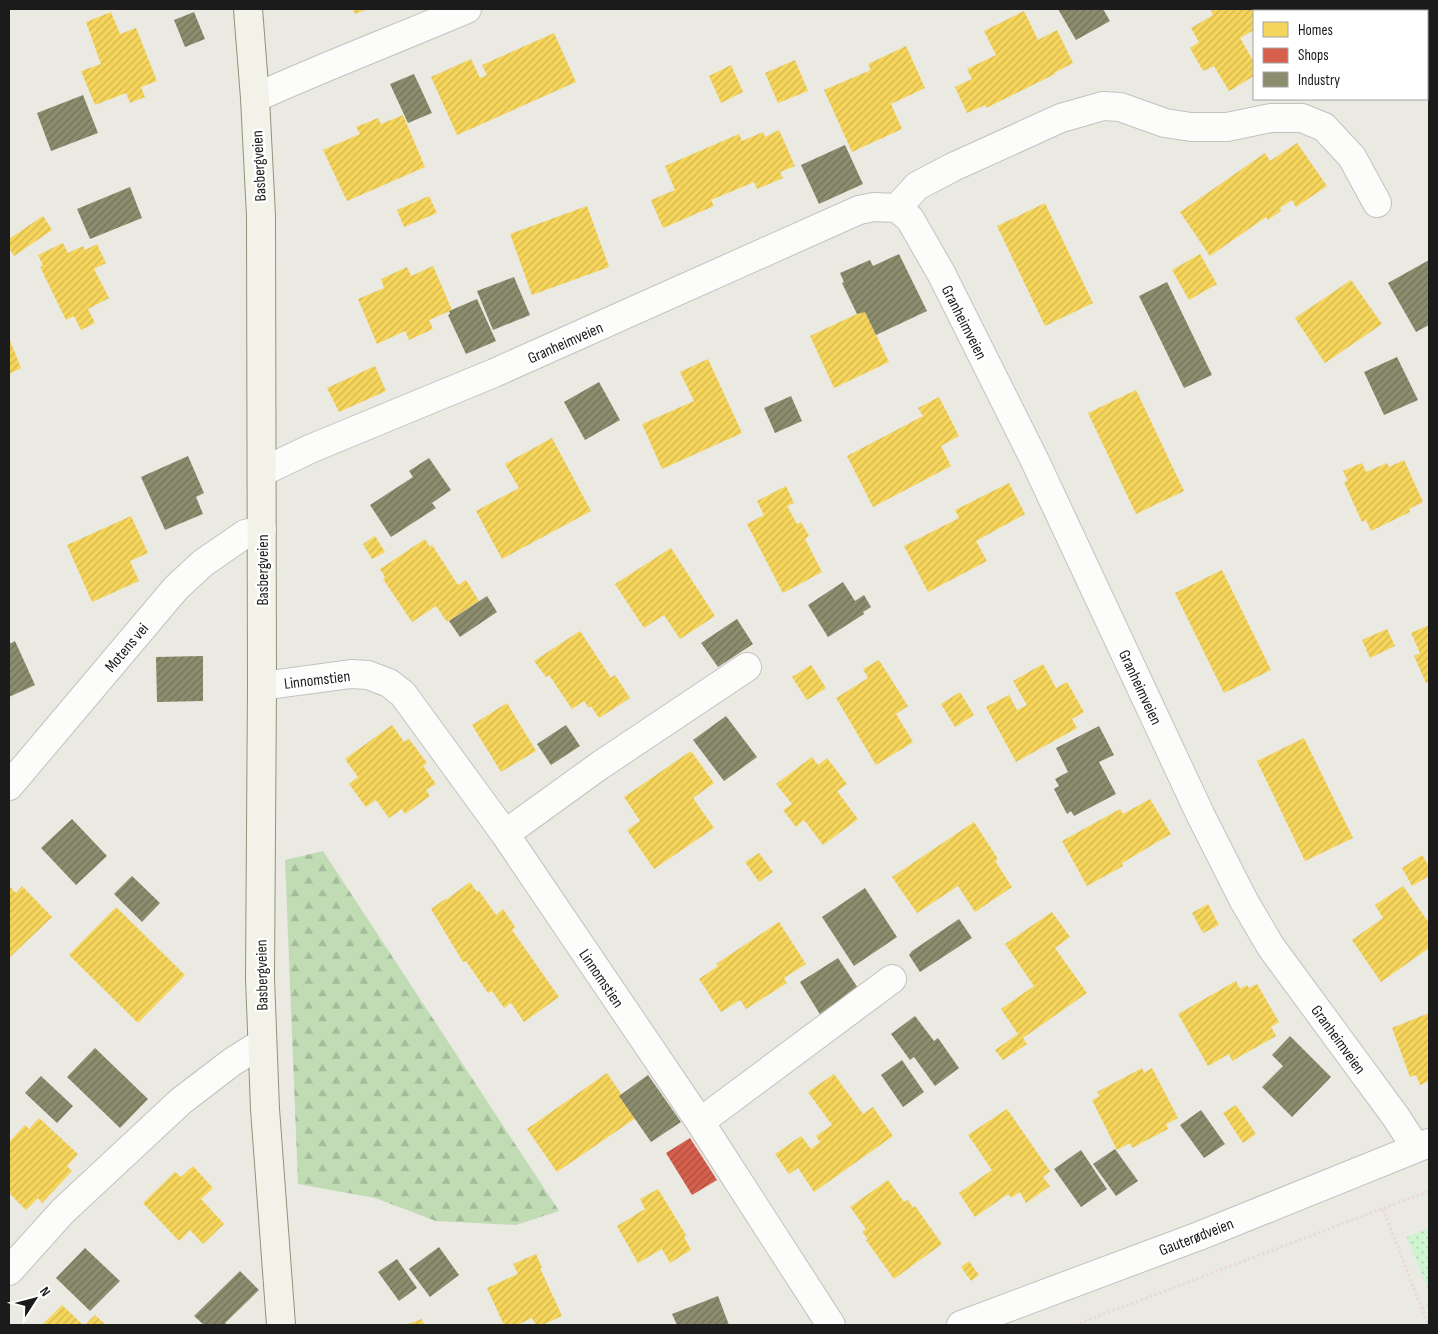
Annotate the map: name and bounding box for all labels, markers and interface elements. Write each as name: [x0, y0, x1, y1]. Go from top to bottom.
legend: [1253, 10, 1428, 100]
text: Homes: [1298, 21, 1333, 40]
text: Shops: [1298, 46, 1329, 65]
text: Industry: [1298, 71, 1340, 90]
street label: Basbergveien: [248, 130, 271, 202]
street label: Granheimveien: [937, 282, 990, 363]
street label: Granheimveien: [525, 318, 606, 368]
street label: Basbergveien: [254, 534, 273, 606]
street label: Motens vei: [101, 620, 153, 676]
street label: Granheimveien: [1114, 647, 1165, 728]
street label: Linnomstien: [283, 667, 351, 694]
street label: Basbergveien: [252, 939, 273, 1011]
street label: Linnomstien: [574, 946, 627, 1012]
street label: Granheimveien: [1306, 1002, 1369, 1078]
street label: Gauterødveien: [1157, 1214, 1237, 1260]
north arrow: [10, 1274, 60, 1324]
text: N: [36, 1284, 54, 1300]

